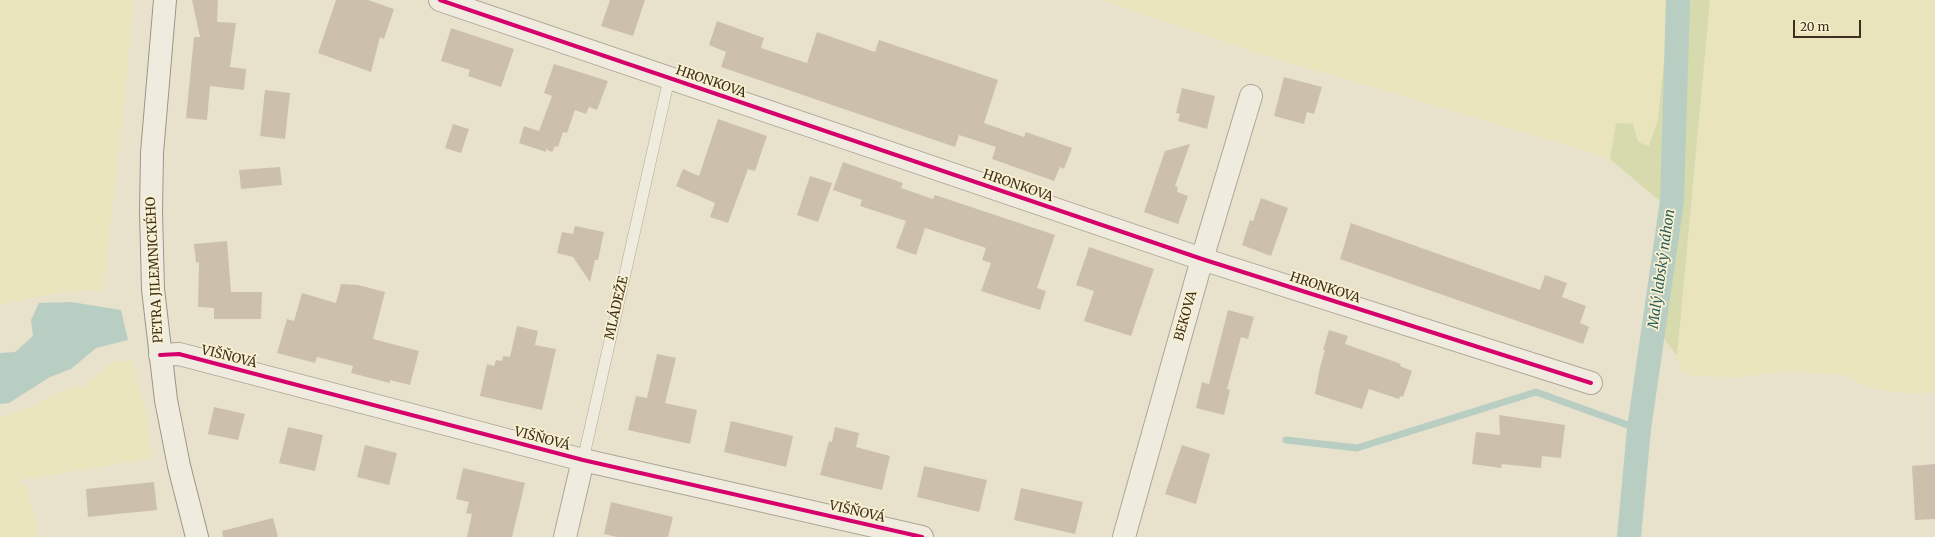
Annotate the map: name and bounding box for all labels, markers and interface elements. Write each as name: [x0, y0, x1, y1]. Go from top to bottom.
scale bar: [1795, 12, 1863, 38]
text: 20 m: [1800, 19, 1829, 34]
street label: HRONKOVA: [674, 63, 748, 101]
street label: HRONKOVA: [981, 167, 1055, 205]
street label: PETRA JILEMNICKÉHO: [143, 196, 167, 344]
water label: Malý labský náhon: [1645, 208, 1679, 330]
street label: HRONKOVA: [1288, 269, 1362, 307]
street label: MLÁDEŽE: [602, 275, 632, 341]
street label: BEKOVA: [1171, 289, 1201, 343]
street label: VIŠŇOVÁ: [199, 343, 259, 371]
street label: VIŠŇOVÁ: [512, 424, 572, 454]
street label: VIŠŇOVÁ: [828, 498, 886, 526]

